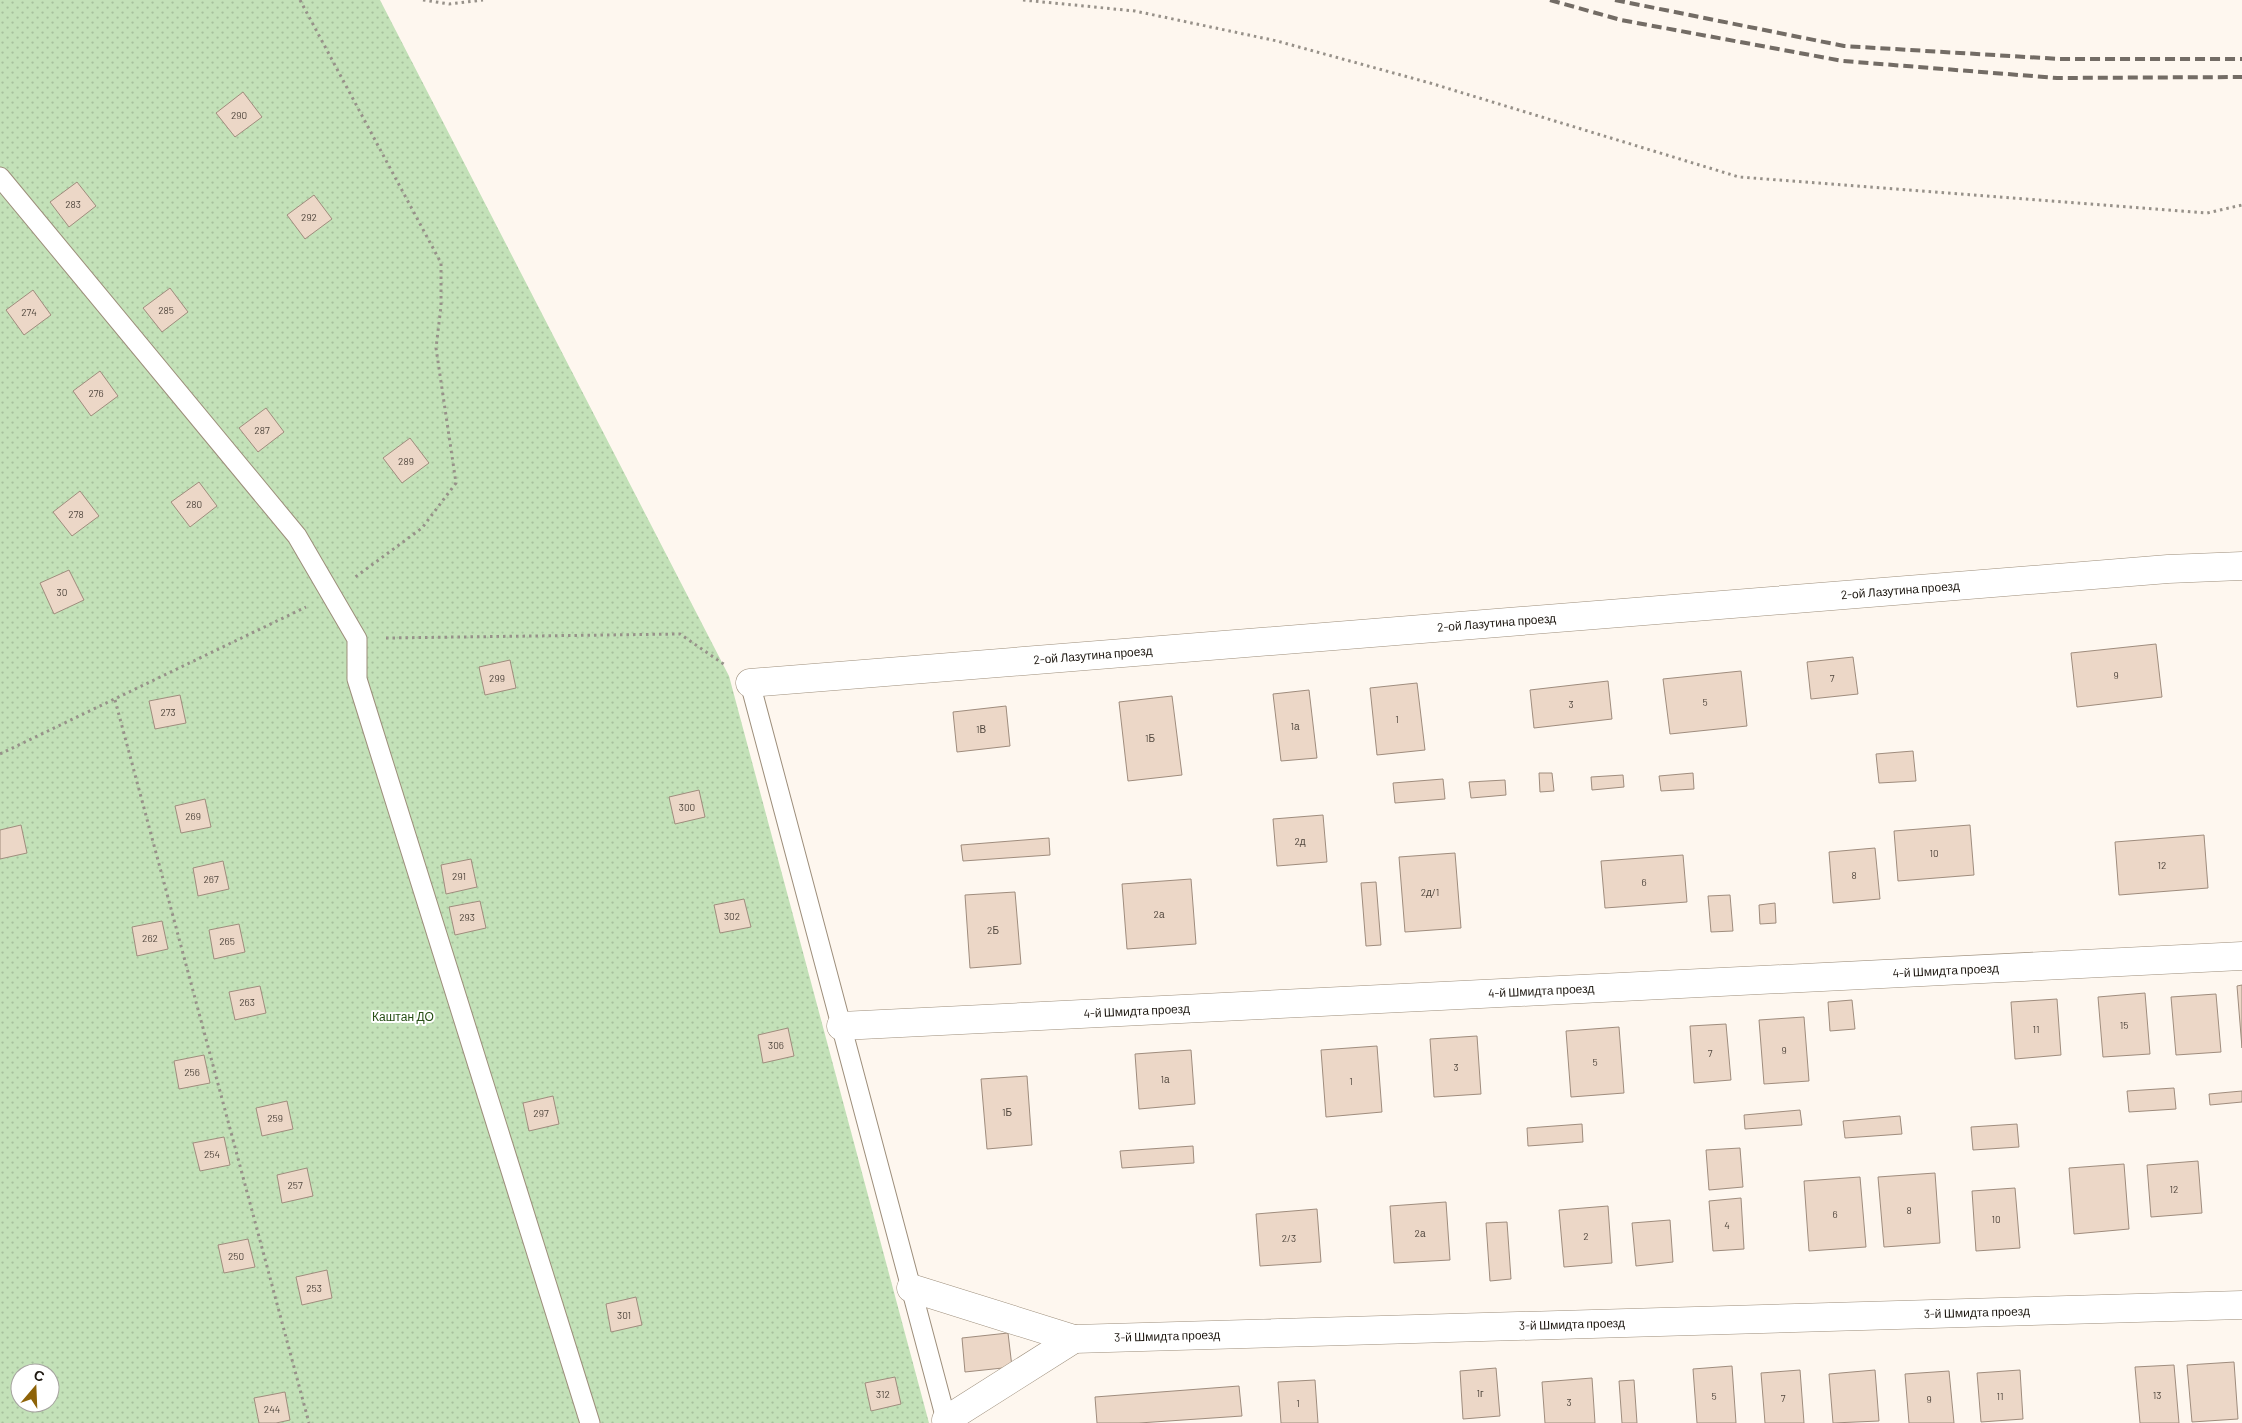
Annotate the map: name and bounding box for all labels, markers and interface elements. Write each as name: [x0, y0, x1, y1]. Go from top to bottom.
house number: 290: [231, 109, 247, 121]
house number: 283: [65, 198, 81, 210]
house number: 292: [301, 211, 317, 223]
house number: 285: [158, 304, 174, 316]
house number: 274: [21, 306, 37, 318]
house number: 276: [88, 387, 104, 399]
house number: 287: [254, 424, 270, 436]
house number: 289: [398, 455, 414, 467]
house number: 280: [186, 498, 202, 510]
house number: 278: [68, 508, 84, 520]
street label: 2-ой Лазутина проезд: [1840, 578, 1960, 601]
house number: 30: [57, 586, 67, 598]
street label: 2-ой Лазутина проезд: [1437, 610, 1557, 634]
street label: 2-ой Лазутина проезд: [1033, 643, 1153, 666]
house number: 9: [2113, 669, 2119, 681]
house number: 299: [489, 672, 505, 684]
house number: 7: [1830, 672, 1835, 684]
house number: 5: [1702, 696, 1708, 708]
house number: 3: [1568, 698, 1574, 710]
house number: 273: [160, 706, 176, 718]
house number: 1: [1395, 713, 1399, 725]
house number: 1а: [1290, 720, 1300, 732]
house number: 1В: [976, 723, 986, 735]
house number: 1Б: [1145, 732, 1155, 744]
house number: 300: [679, 801, 695, 813]
house number: 269: [185, 810, 201, 822]
house number: 2д: [1294, 835, 1306, 847]
house number: 10: [1929, 847, 1939, 859]
house number: 12: [2158, 859, 2166, 871]
house number: 8: [1851, 869, 1857, 881]
house number: 291: [452, 870, 466, 882]
house number: 267: [203, 873, 219, 885]
house number: 6: [1641, 876, 1647, 888]
house number: 2д/1: [1421, 886, 1439, 898]
house number: 2а: [1154, 908, 1165, 920]
house number: 302: [724, 910, 740, 922]
house number: 293: [459, 911, 475, 923]
house number: 2Б: [987, 924, 999, 936]
house number: 262: [142, 932, 158, 944]
house number: 265: [219, 935, 235, 947]
street label: 4-й Шмидта проезд: [1892, 960, 1999, 979]
street label: 4-й Шмидта проезд: [1488, 980, 1595, 1000]
house number: 263: [239, 996, 255, 1008]
street label: 4-й Шмидта проезд: [1083, 1001, 1190, 1020]
park label: Каштан ДО: [372, 1009, 434, 1024]
house number: 15: [2120, 1019, 2128, 1031]
house number: 11: [2032, 1023, 2040, 1035]
house number: 306: [768, 1039, 784, 1051]
house number: 9: [1781, 1044, 1787, 1056]
house number: 7: [1708, 1047, 1713, 1059]
house number: 5: [1592, 1056, 1598, 1068]
house number: 3: [1453, 1061, 1459, 1073]
house number: 256: [184, 1066, 200, 1078]
house number: 1а: [1160, 1073, 1170, 1085]
house number: 1: [1349, 1075, 1353, 1087]
house number: 1Б: [1002, 1106, 1012, 1118]
house number: 297: [533, 1107, 549, 1119]
house number: 259: [267, 1112, 283, 1124]
house number: 254: [204, 1148, 220, 1160]
house number: 257: [287, 1179, 303, 1191]
house number: 12: [2170, 1183, 2178, 1195]
house number: 8: [1906, 1204, 1912, 1216]
house number: 6: [1832, 1208, 1838, 1220]
house number: 10: [1991, 1213, 2001, 1225]
house number: 4: [1724, 1219, 1730, 1231]
house number: 2а: [1415, 1227, 1426, 1239]
house number: 2: [1583, 1230, 1589, 1242]
house number: 2/3: [1282, 1232, 1296, 1244]
house number: 250: [228, 1250, 244, 1262]
house number: 253: [306, 1282, 322, 1294]
street label: 3-й Шмидта проезд: [1924, 1303, 2030, 1320]
house number: 301: [617, 1309, 631, 1321]
street label: 3-й Шмидта проезд: [1519, 1315, 1625, 1332]
street label: 3-й Шмидта проезд: [1114, 1327, 1220, 1344]
north arrow: [10, 1363, 60, 1413]
text: С: [32, 1366, 47, 1385]
house number: 1г: [1476, 1387, 1484, 1399]
house number: 312: [876, 1388, 890, 1400]
house number: 13: [2153, 1389, 2161, 1401]
house number: 5: [1711, 1390, 1717, 1402]
house number: 11: [1996, 1390, 2004, 1402]
house number: 7: [1781, 1392, 1786, 1404]
house number: 9: [1926, 1393, 1932, 1405]
house number: 3: [1566, 1396, 1572, 1408]
house number: 1: [1296, 1397, 1300, 1409]
house number: 244: [264, 1403, 280, 1415]

